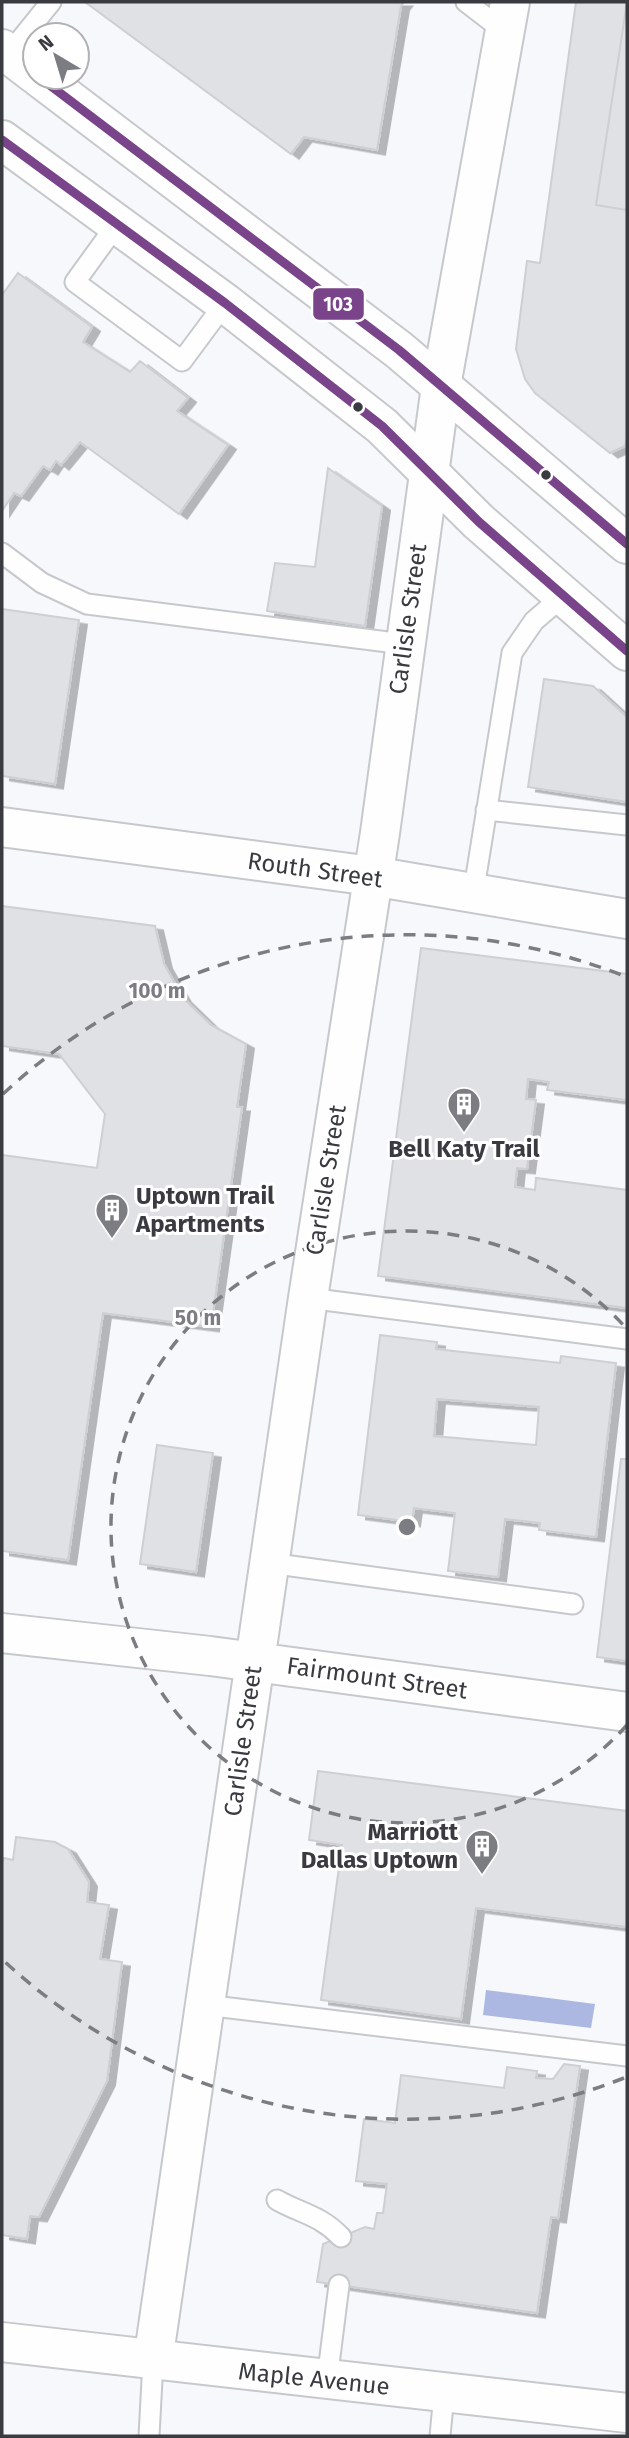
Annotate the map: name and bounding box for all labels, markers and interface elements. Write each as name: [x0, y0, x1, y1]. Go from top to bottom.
north arrow: [21, 21, 91, 91]
text: N: [34, 30, 58, 56]
line badge: 103: [312, 287, 365, 321]
text: 103: [323, 293, 353, 316]
unlabelled marker: [351, 400, 365, 414]
unlabelled marker: [539, 468, 553, 482]
street label: Carlisle Street: [384, 541, 432, 696]
street label: Routh Street: [246, 847, 385, 893]
text: 100 m: [128, 978, 186, 1004]
building icon: Bell Katy Trail: [445, 1085, 483, 1134]
street label: Carlisle Street: [300, 1102, 352, 1257]
place label: Bell Katy Trail: [388, 1135, 541, 1163]
place label: Uptown Trail Apartments: [135, 1182, 275, 1238]
building icon: Uptown Trail Apartments: [93, 1191, 131, 1240]
text: 50 m: [175, 1305, 221, 1331]
centre of rings: [395, 1515, 419, 1539]
street label: Fairmount Street: [285, 1651, 469, 1705]
street label: Carlisle Street: [219, 1663, 267, 1818]
place label: Marriott Dallas Uptown: [301, 1818, 459, 1874]
building icon: Marriott Dallas Uptown: [463, 1827, 501, 1876]
street label: Maple Avenue: [237, 2357, 391, 2401]

